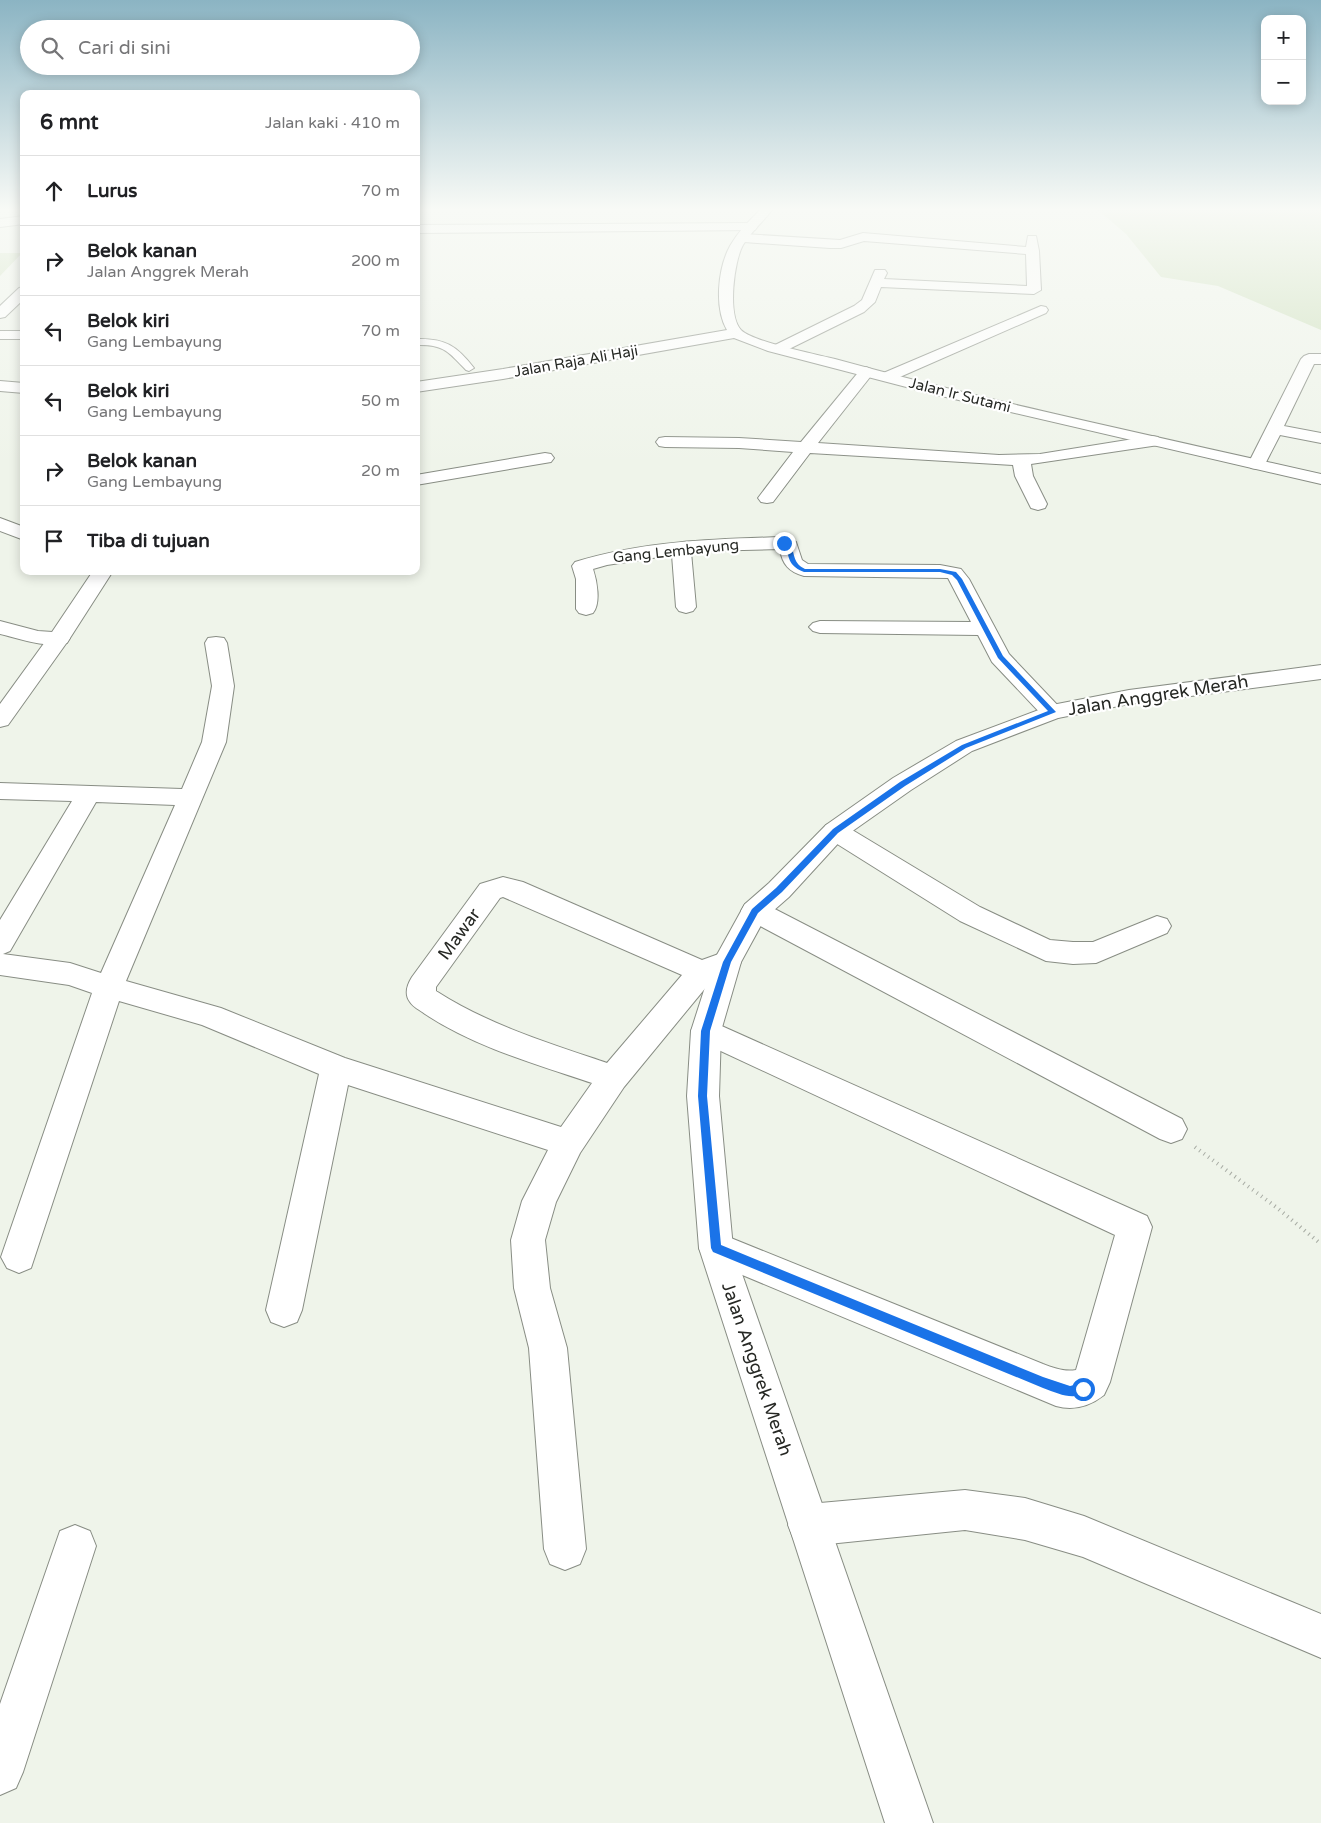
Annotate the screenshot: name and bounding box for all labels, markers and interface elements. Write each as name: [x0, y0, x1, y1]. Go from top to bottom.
map controls: [1261, 15, 1306, 105]
button: +: [1261, 15, 1306, 60]
search box: [20, 20, 420, 75]
icon: search: [38, 34, 66, 62]
text: Cari di sini: [78, 37, 171, 59]
button: −: [1261, 60, 1306, 105]
text: 6 mnt: [40, 110, 99, 135]
text: Jalan kaki · 410 m: [265, 113, 400, 133]
icon: ahead: [40, 177, 68, 205]
text: Lurus: [87, 180, 137, 202]
text: 70 m: [361, 181, 400, 201]
text: Belok kanan: [87, 240, 197, 262]
icon: right: [40, 247, 68, 275]
text: 200 m: [351, 251, 400, 271]
text: Jalan Anggrek Merah: [87, 262, 249, 282]
text: Belok kiri: [87, 310, 170, 332]
icon: left: [40, 317, 68, 345]
text: 70 m: [361, 321, 400, 341]
text: Gang Lembayung: [87, 332, 222, 352]
street label: Jalan Raja Ali Haji: [513, 341, 639, 381]
street label: Jalan Ir Sutami: [907, 374, 1013, 416]
text: Belok kiri: [87, 380, 170, 402]
icon: left: [40, 387, 68, 415]
text: 50 m: [361, 391, 400, 411]
text: Gang Lembayung: [87, 402, 222, 422]
text: Belok kanan: [87, 450, 197, 472]
icon: right: [40, 457, 68, 485]
text: 20 m: [361, 461, 400, 481]
text: Gang Lembayung: [87, 472, 222, 492]
icon: arrive: [40, 527, 68, 555]
text: Tiba di tujuan: [87, 530, 210, 552]
route end: [773, 532, 796, 555]
street label: Gang Lembayung: [612, 535, 740, 567]
street label: Jalan Anggrek Merah: [1066, 670, 1250, 720]
street label: Mawar: [433, 904, 485, 964]
street label: Jalan Anggrek Merah: [717, 1279, 797, 1459]
route start: [1072, 1378, 1095, 1401]

